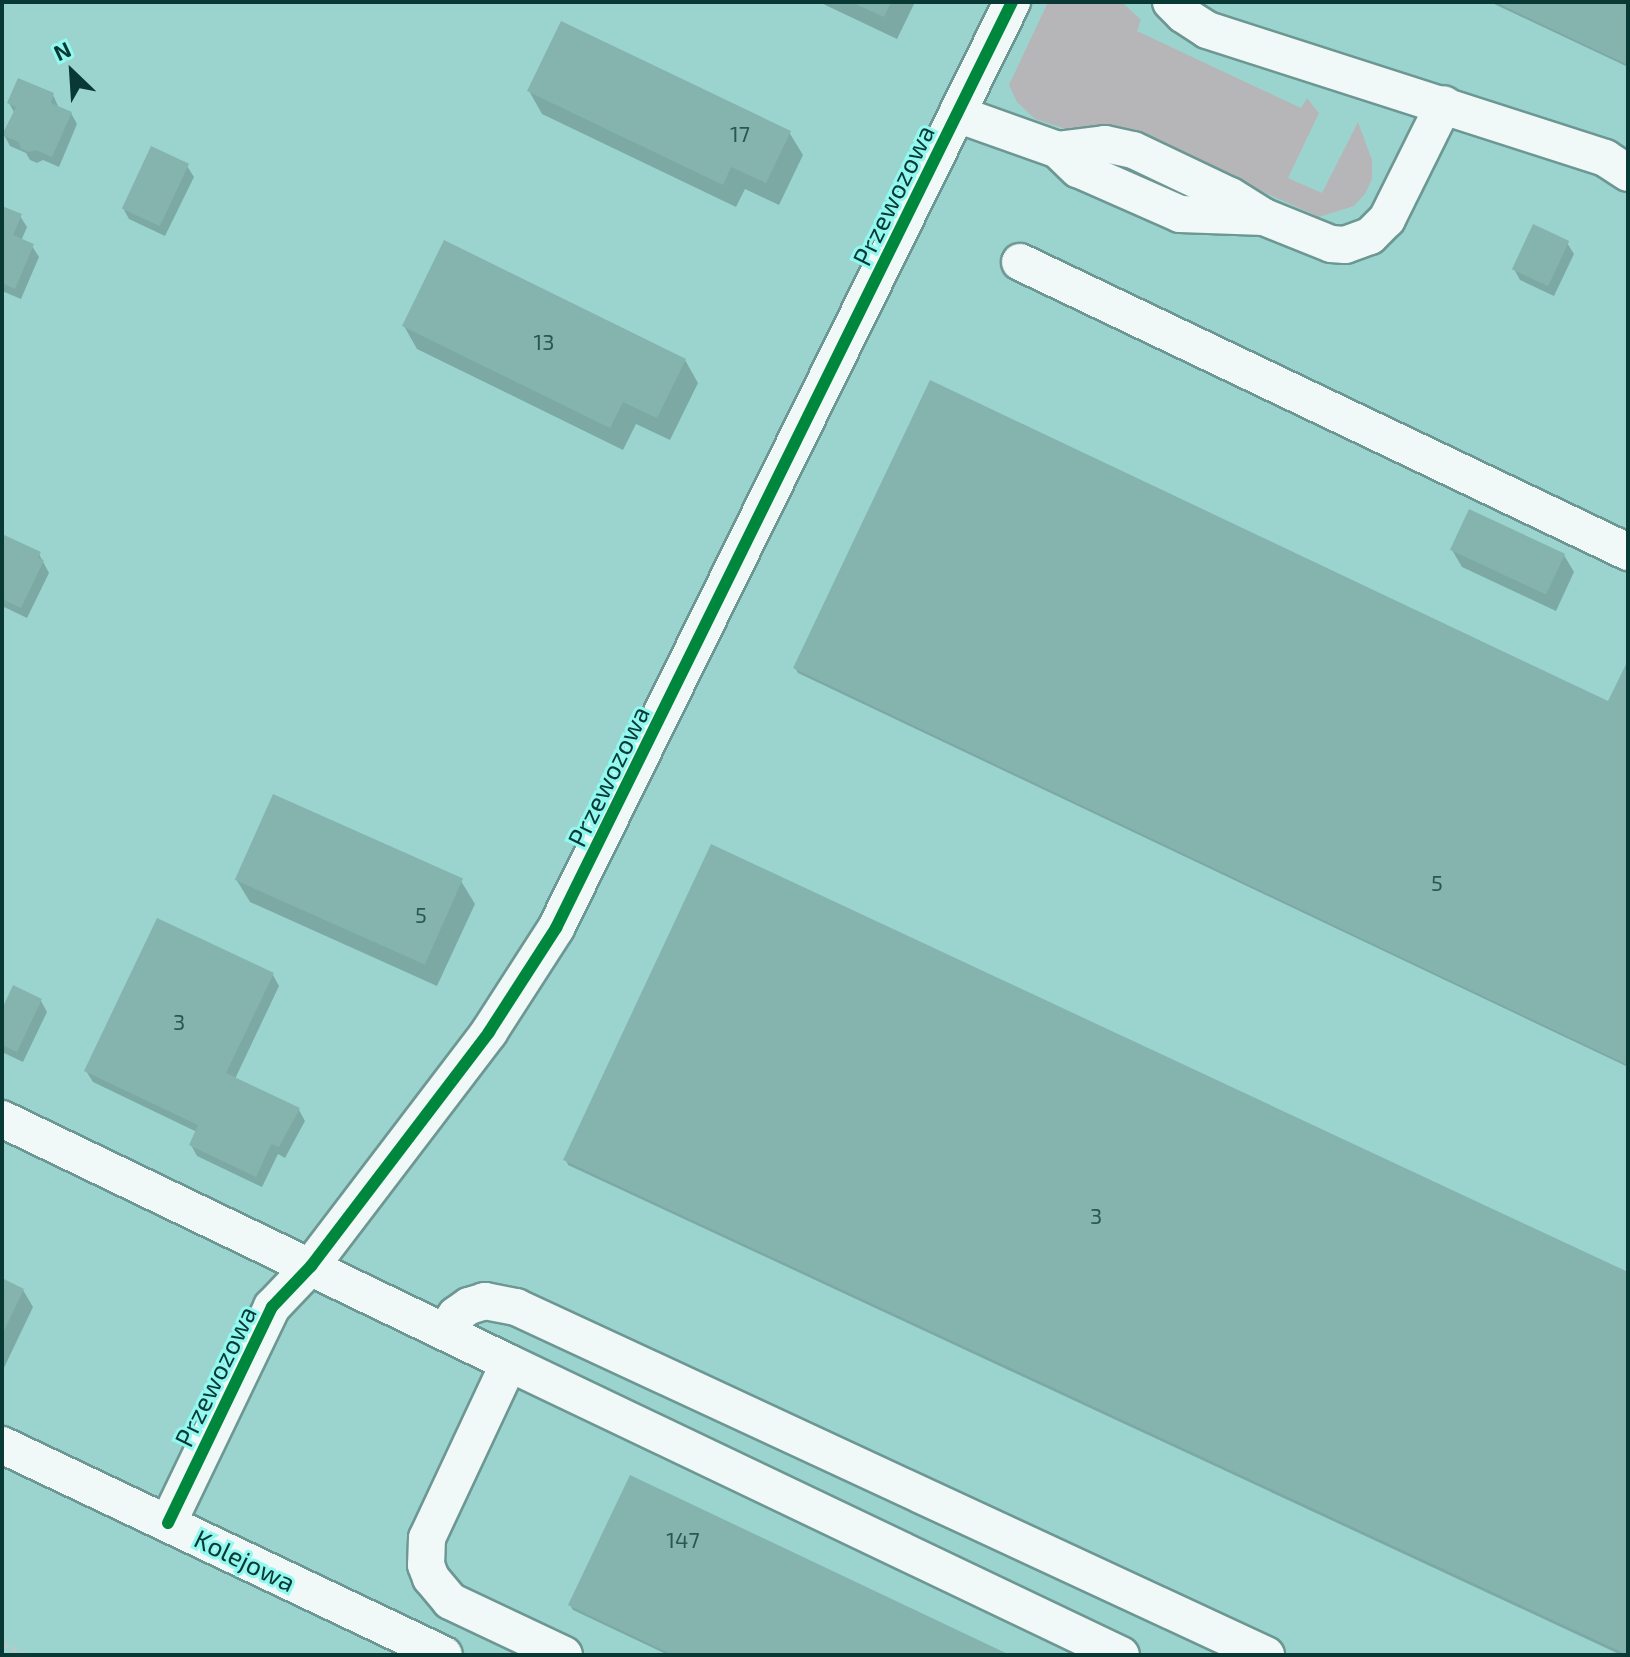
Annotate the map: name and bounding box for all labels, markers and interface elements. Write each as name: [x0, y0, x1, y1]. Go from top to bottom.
north arrow: [32, 32, 112, 112]
text: N: [49, 35, 75, 65]
street label: Przewozowa: [846, 120, 940, 270]
house number: 17: [730, 121, 750, 147]
house number: 13: [534, 329, 554, 355]
street label: Przewozowa: [561, 701, 655, 851]
house number: 5: [1431, 870, 1443, 896]
house number: 5: [415, 902, 427, 928]
house number: 3: [173, 1009, 185, 1035]
house number: 3: [1090, 1203, 1102, 1229]
street label: Przewozowa: [168, 1301, 262, 1451]
street label: Kolejowa: [189, 1522, 301, 1598]
house number: 147: [666, 1527, 700, 1553]

